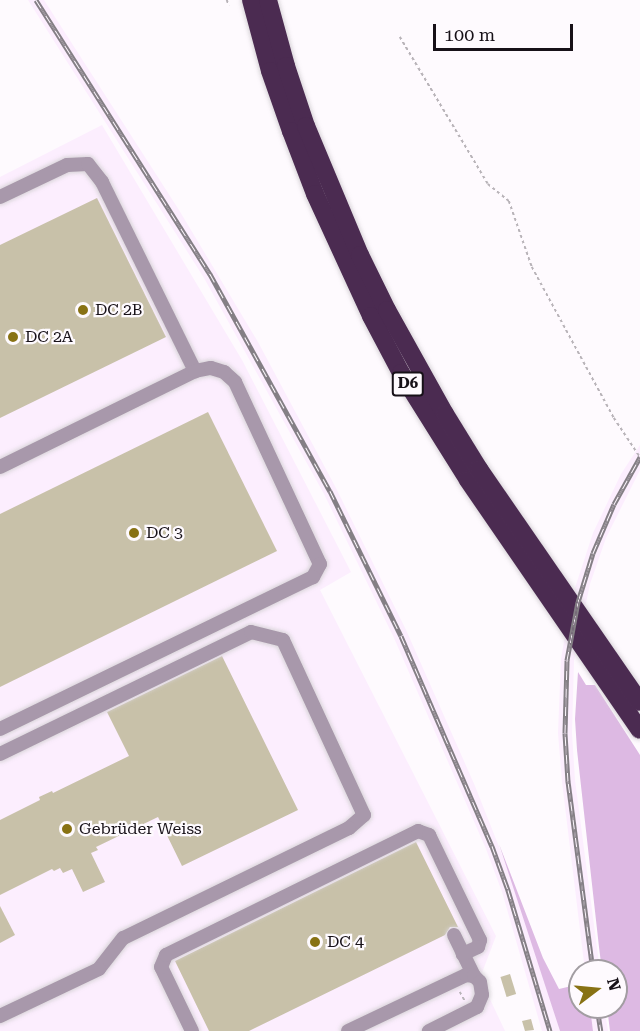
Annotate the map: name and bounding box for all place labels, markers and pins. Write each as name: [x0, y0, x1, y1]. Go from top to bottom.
place label: DC 2B: [95, 300, 143, 320]
marker: DC 2B: [76, 303, 90, 317]
place label: DC 2A: [25, 327, 73, 347]
marker: DC 2A: [6, 330, 20, 344]
place label: DC 3: [146, 523, 183, 543]
marker: DC 3: [127, 526, 141, 540]
place label: Gebrüder Weiss: [79, 819, 202, 839]
marker: Gebrüder Weiss: [60, 822, 74, 836]
place label: DC 4: [327, 932, 364, 952]
marker: DC 4: [308, 935, 322, 949]

